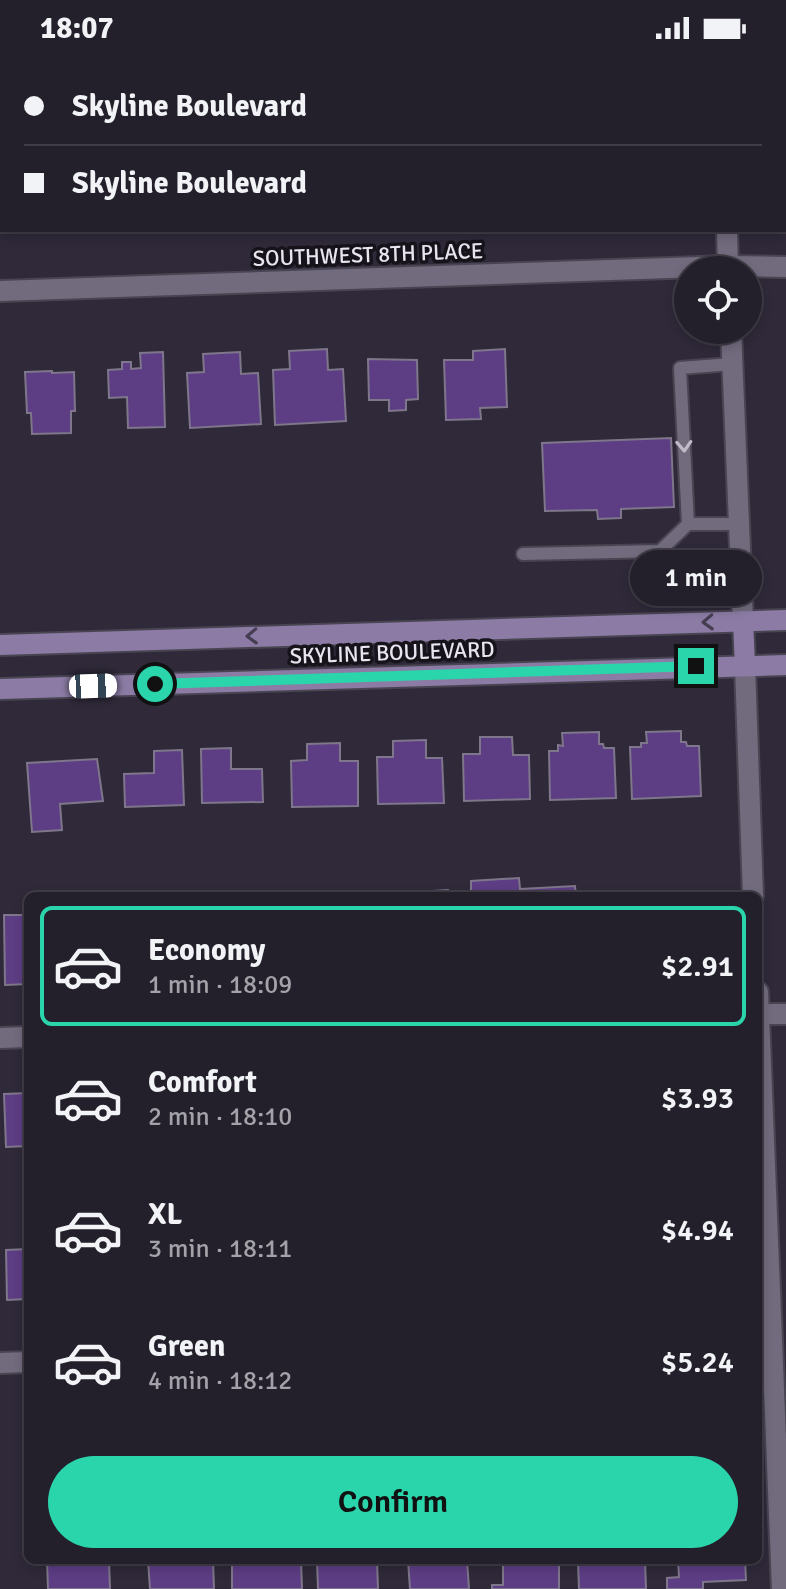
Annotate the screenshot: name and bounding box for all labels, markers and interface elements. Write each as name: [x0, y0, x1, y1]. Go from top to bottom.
text: 18:07: [40, 10, 114, 47]
text: Skyline Boulevard: [72, 88, 307, 125]
text: Skyline Boulevard: [72, 165, 307, 202]
street label: SOUTHWEST 8TH PLACE: [252, 237, 484, 272]
map controls: [674, 256, 762, 344]
button: locate: [674, 256, 762, 344]
one-way arrow: [675, 440, 692, 453]
callout: 1 min: [630, 550, 762, 606]
text: 1 min: [665, 562, 727, 594]
one-way arrow: [701, 614, 714, 631]
one-way arrow: [245, 628, 258, 645]
street label: SKYLINE BOULEVARD: [289, 635, 495, 670]
route end: [678, 648, 714, 684]
route start: [137, 666, 173, 702]
car: [69, 673, 117, 699]
icon: car: [52, 930, 124, 1002]
text: Economy: [148, 932, 265, 969]
text: $2.91: [661, 948, 734, 985]
text: 1 min · 18:09: [148, 969, 292, 1001]
icon: car: [52, 1062, 124, 1134]
text: Comfort: [148, 1064, 257, 1101]
text: $3.93: [661, 1080, 734, 1117]
text: 2 min · 18:10: [148, 1101, 292, 1133]
icon: car: [52, 1194, 124, 1266]
text: XL: [148, 1196, 182, 1233]
text: $4.94: [661, 1212, 734, 1249]
text: 3 min · 18:11: [148, 1233, 292, 1265]
icon: car: [52, 1326, 124, 1398]
text: Green: [148, 1328, 225, 1365]
text: $5.24: [661, 1344, 734, 1381]
text: 4 min · 18:12: [148, 1365, 292, 1397]
button: Confirm: [48, 1456, 738, 1548]

